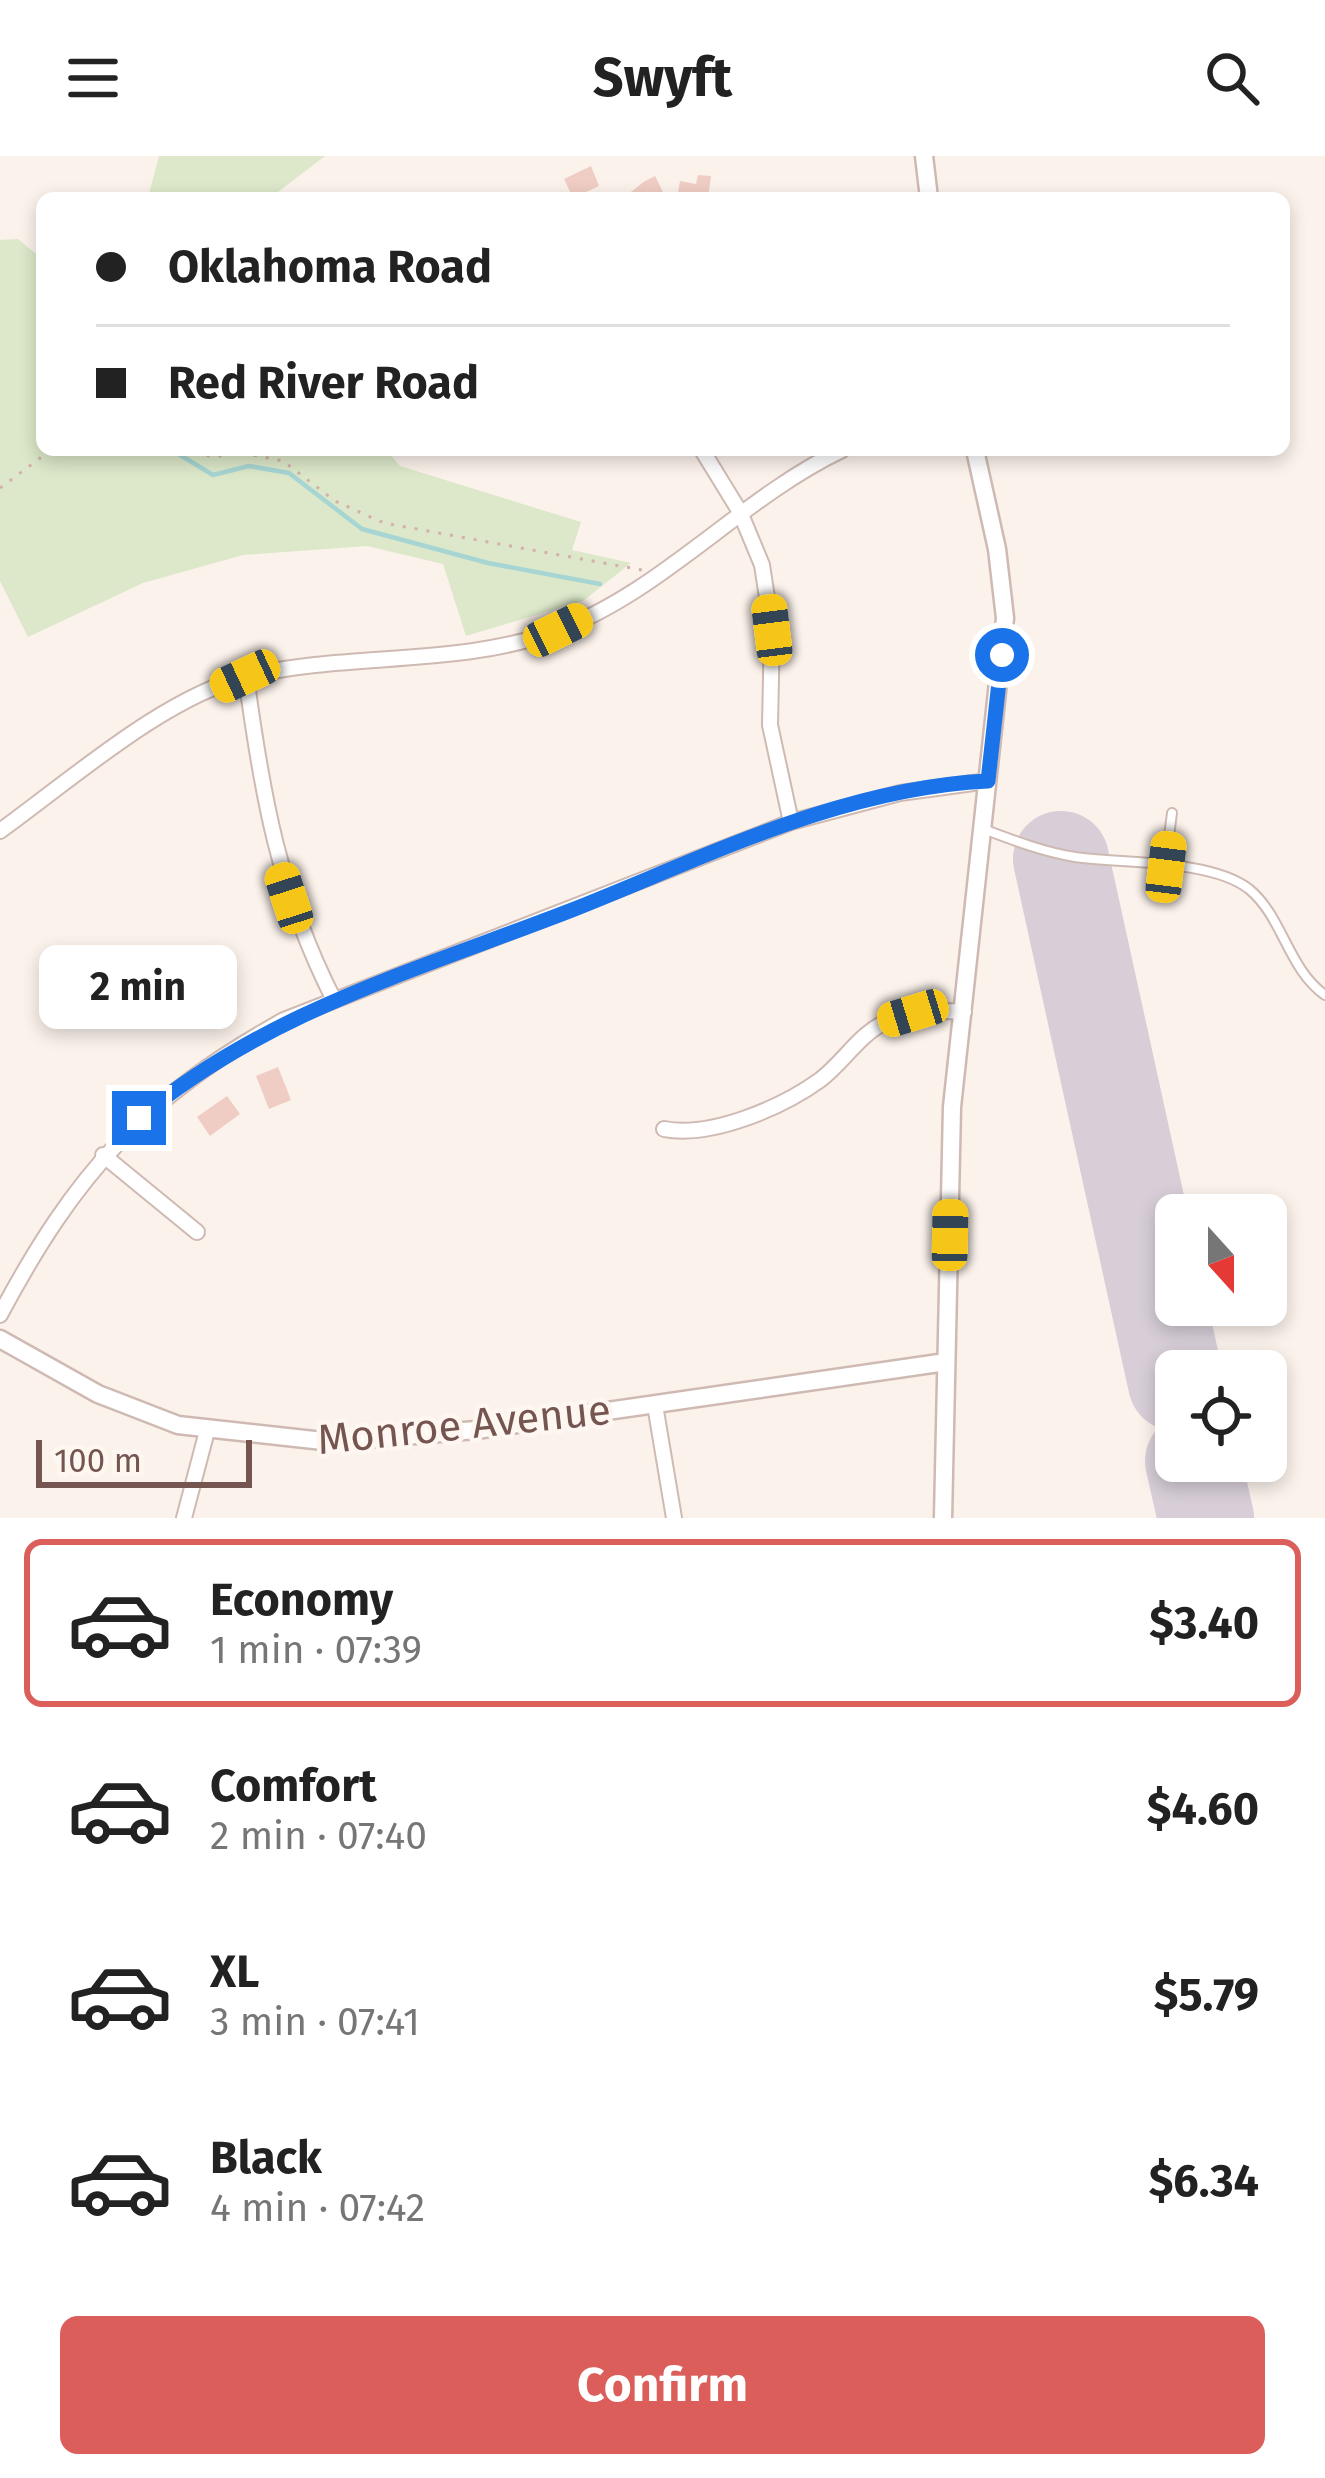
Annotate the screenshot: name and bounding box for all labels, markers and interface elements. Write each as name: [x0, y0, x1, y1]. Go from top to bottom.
icon: menu: [60, 45, 126, 111]
icon: search: [1199, 45, 1265, 111]
text: Swyft: [593, 46, 732, 110]
text: Oklahoma Road: [168, 240, 492, 294]
text: Red River Road: [168, 356, 479, 410]
car: [750, 592, 794, 668]
car: [518, 598, 598, 662]
route start: [975, 628, 1029, 682]
car: [205, 644, 285, 708]
car: [1144, 829, 1188, 905]
car: [261, 858, 317, 938]
callout: 2 min: [40, 944, 238, 1028]
text: 2 min: [90, 964, 186, 1010]
car: [873, 985, 953, 1041]
route end: [112, 1091, 166, 1145]
north arrow: [1155, 1194, 1287, 1326]
map controls: [1155, 1194, 1287, 1482]
car: [931, 1199, 969, 1271]
button: locate: [1155, 1350, 1287, 1482]
street label: Monroe Avenue: [315, 1385, 613, 1465]
scale bar: [36, 1434, 252, 1487]
text: 100 m: [54, 1441, 142, 1481]
icon: car: [66, 1569, 174, 1677]
text: Economy: [210, 1573, 393, 1627]
text: $3.40: [1149, 1596, 1259, 1650]
text: 1 min · 07:39: [210, 1627, 422, 1673]
icon: car: [66, 1755, 174, 1863]
text: Comfort: [210, 1759, 377, 1813]
text: $4.60: [1147, 1782, 1259, 1836]
text: 2 min · 07:40: [210, 1813, 427, 1859]
icon: car: [66, 1941, 174, 2049]
text: XL: [210, 1945, 259, 1999]
text: $5.79: [1154, 1968, 1259, 2022]
text: 3 min · 07:41: [210, 1999, 420, 2045]
icon: car: [66, 2127, 174, 2235]
text: Black: [210, 2131, 322, 2185]
text: $6.34: [1149, 2154, 1259, 2208]
text: 4 min · 07:42: [210, 2185, 425, 2231]
button: Confirm: [60, 2316, 1265, 2454]

